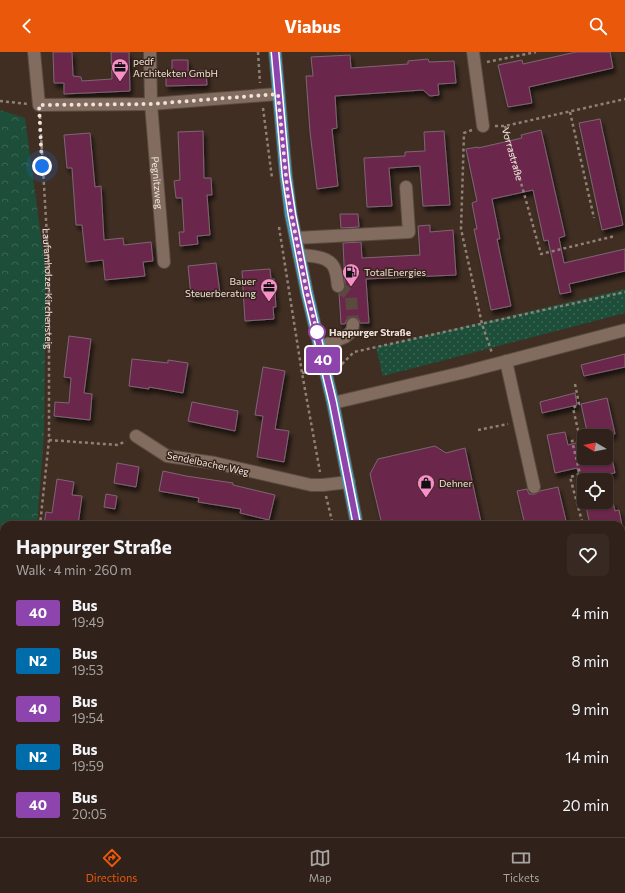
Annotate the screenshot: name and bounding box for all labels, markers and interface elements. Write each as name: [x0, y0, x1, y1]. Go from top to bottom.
icon: back: [16, 15, 38, 37]
text: Viabus: [284, 15, 341, 37]
icon: search: [587, 15, 609, 37]
place label: pedf Architekten GmbH: [133, 55, 218, 79]
office icon: pedf Architekten GmbH: [110, 57, 130, 82]
street label: Vorrastraße: [500, 126, 526, 182]
your location: [32, 156, 52, 176]
street label: Pegnitzweg: [149, 156, 166, 210]
street label: Laufamholzer Kirchensteig: [40, 228, 55, 350]
fuel station icon: TotalEnergies: [341, 262, 361, 287]
place label: TotalEnergies: [364, 266, 427, 278]
place label: Bauer Steuerberatung: [185, 275, 257, 299]
office icon: Bauer Steuerberatung: [259, 277, 279, 302]
marker: Happurger Straße: [308, 323, 326, 341]
place label: Happurger Straße: [329, 326, 411, 338]
line badge: 40: [305, 347, 341, 373]
text: 40: [314, 351, 332, 368]
north arrow: [577, 429, 613, 465]
map controls: [577, 429, 613, 509]
street label: Sendelbacher Weg: [166, 448, 251, 478]
shop icon: Dehner: [416, 473, 436, 498]
button: locate: [577, 473, 613, 509]
place label: Dehner: [439, 477, 472, 489]
button: heart: [567, 534, 609, 576]
text: Happurger Straße: [16, 535, 172, 558]
text: Walk · 4 min · 260 m: [16, 562, 132, 578]
text: Bus: [72, 596, 97, 614]
text: 40: [29, 604, 47, 621]
text: 4 min: [572, 604, 609, 622]
text: 19:49: [72, 614, 104, 630]
text: Bus: [72, 644, 97, 662]
text: N2: [29, 652, 47, 669]
text: 8 min: [571, 652, 609, 670]
text: 19:53: [72, 662, 103, 678]
text: Bus: [72, 692, 97, 710]
text: 40: [29, 700, 47, 717]
text: 9 min: [571, 700, 609, 718]
text: 19:54: [72, 710, 104, 726]
text: Bus: [72, 740, 97, 758]
text: N2: [29, 748, 47, 765]
text: 14 min: [565, 748, 609, 766]
text: 19:59: [72, 758, 104, 774]
text: Bus: [72, 788, 97, 806]
text: 40: [29, 796, 47, 813]
text: 20 min: [563, 796, 609, 814]
text: 20:05: [72, 806, 107, 822]
tab: Directions: [86, 847, 137, 884]
tab: Map: [309, 847, 331, 884]
tab: Tickets: [503, 847, 539, 884]

